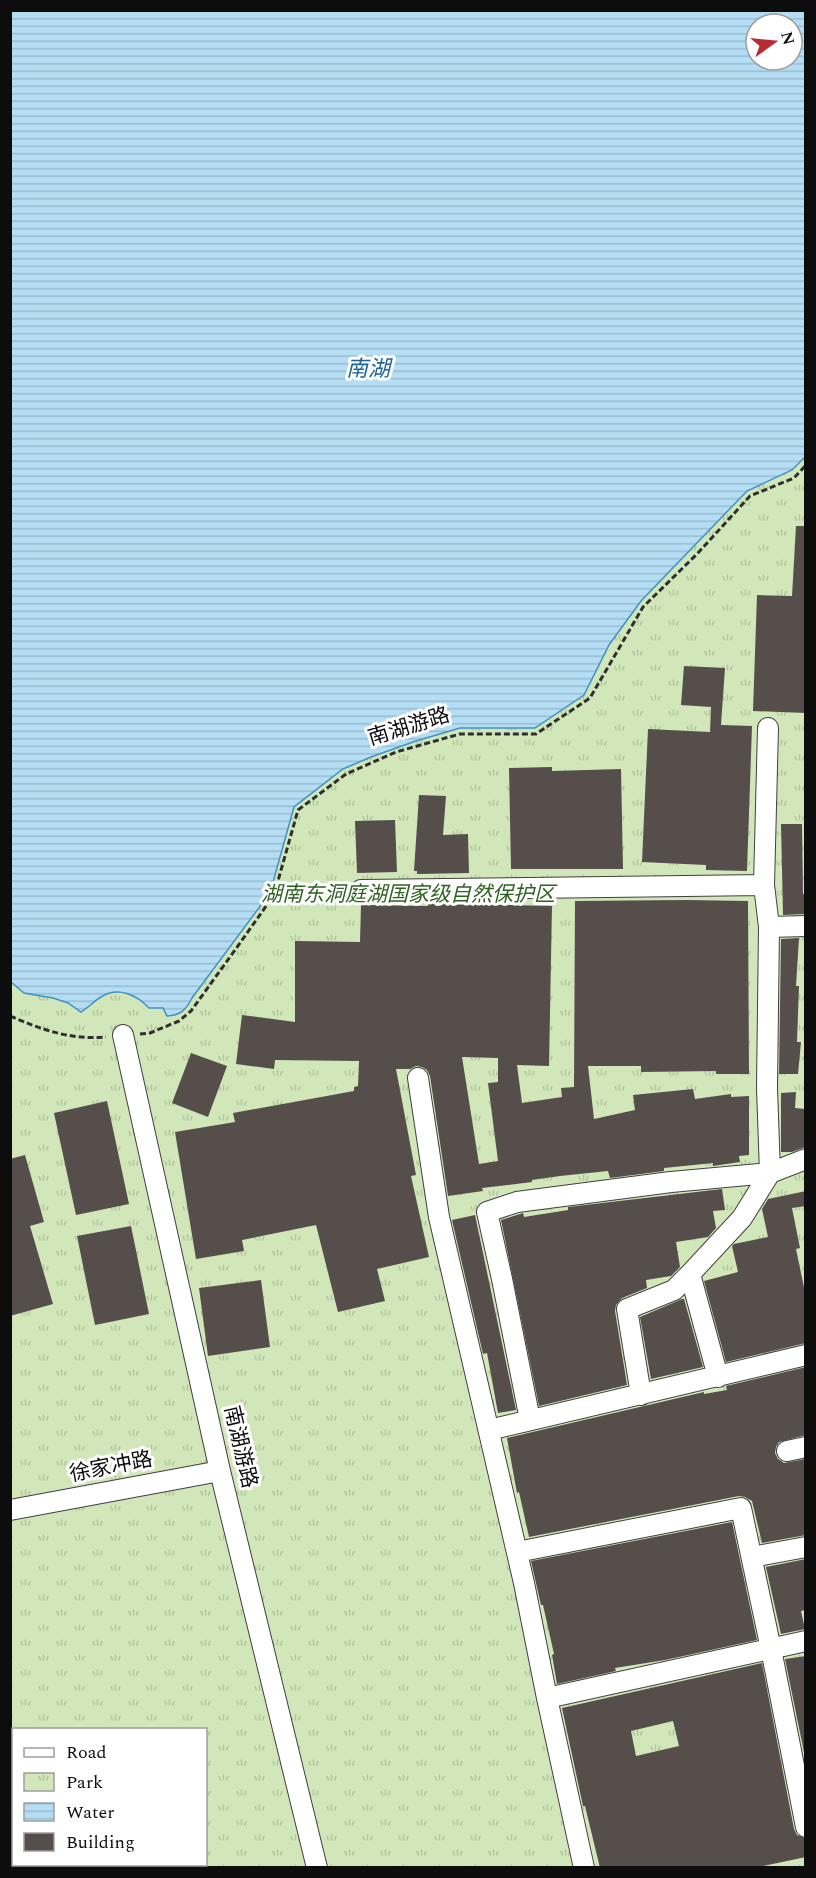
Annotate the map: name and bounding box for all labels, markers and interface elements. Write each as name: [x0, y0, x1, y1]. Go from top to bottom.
north arrow: [744, 12, 804, 72]
text: N: [774, 29, 801, 48]
water label: 南湖: [346, 353, 393, 386]
street label: 南湖游路: [364, 699, 454, 755]
park label: 湖南东洞庭湖国家级自然保护区: [261, 879, 558, 911]
street label: 南湖游路: [215, 1402, 265, 1492]
street label: 徐家冲路: [67, 1443, 155, 1491]
legend: [12, 1728, 207, 1866]
text: Road: [66, 1739, 107, 1766]
text: Park: [66, 1769, 103, 1796]
text: Water: [66, 1799, 114, 1826]
text: Building: [66, 1829, 135, 1856]

